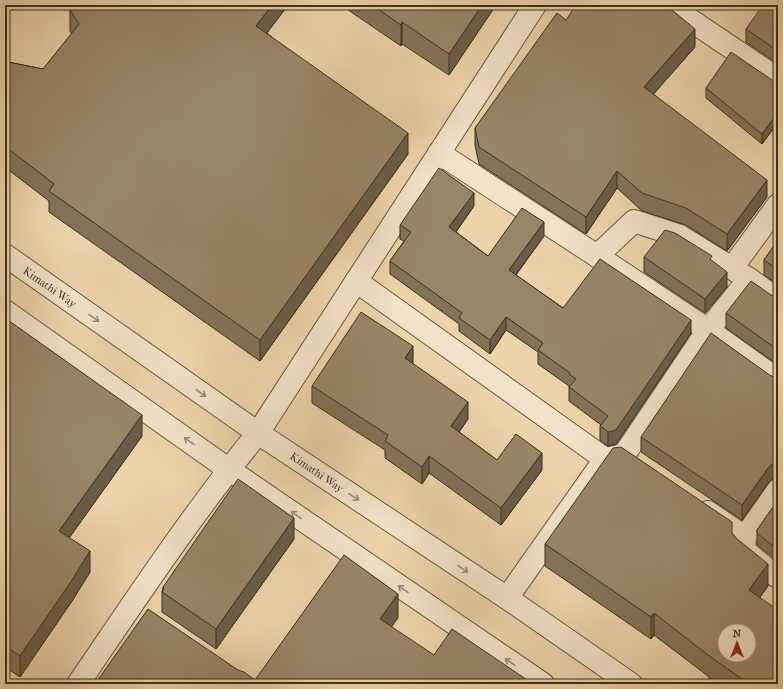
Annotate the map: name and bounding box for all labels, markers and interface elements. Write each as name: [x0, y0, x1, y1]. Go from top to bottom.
street label: Kimathi Way: [21, 264, 80, 311]
one-way arrow: [88, 314, 99, 322]
one-way arrow: [195, 389, 206, 397]
one-way arrow: [183, 437, 194, 445]
street label: Kimathi Way: [287, 450, 347, 496]
one-way arrow: [349, 493, 360, 501]
one-way arrow: [290, 511, 301, 519]
one-way arrow: [457, 565, 468, 573]
one-way arrow: [398, 585, 409, 593]
north arrow: [717, 623, 757, 663]
text: N: [733, 627, 742, 640]
one-way arrow: [505, 658, 516, 666]

